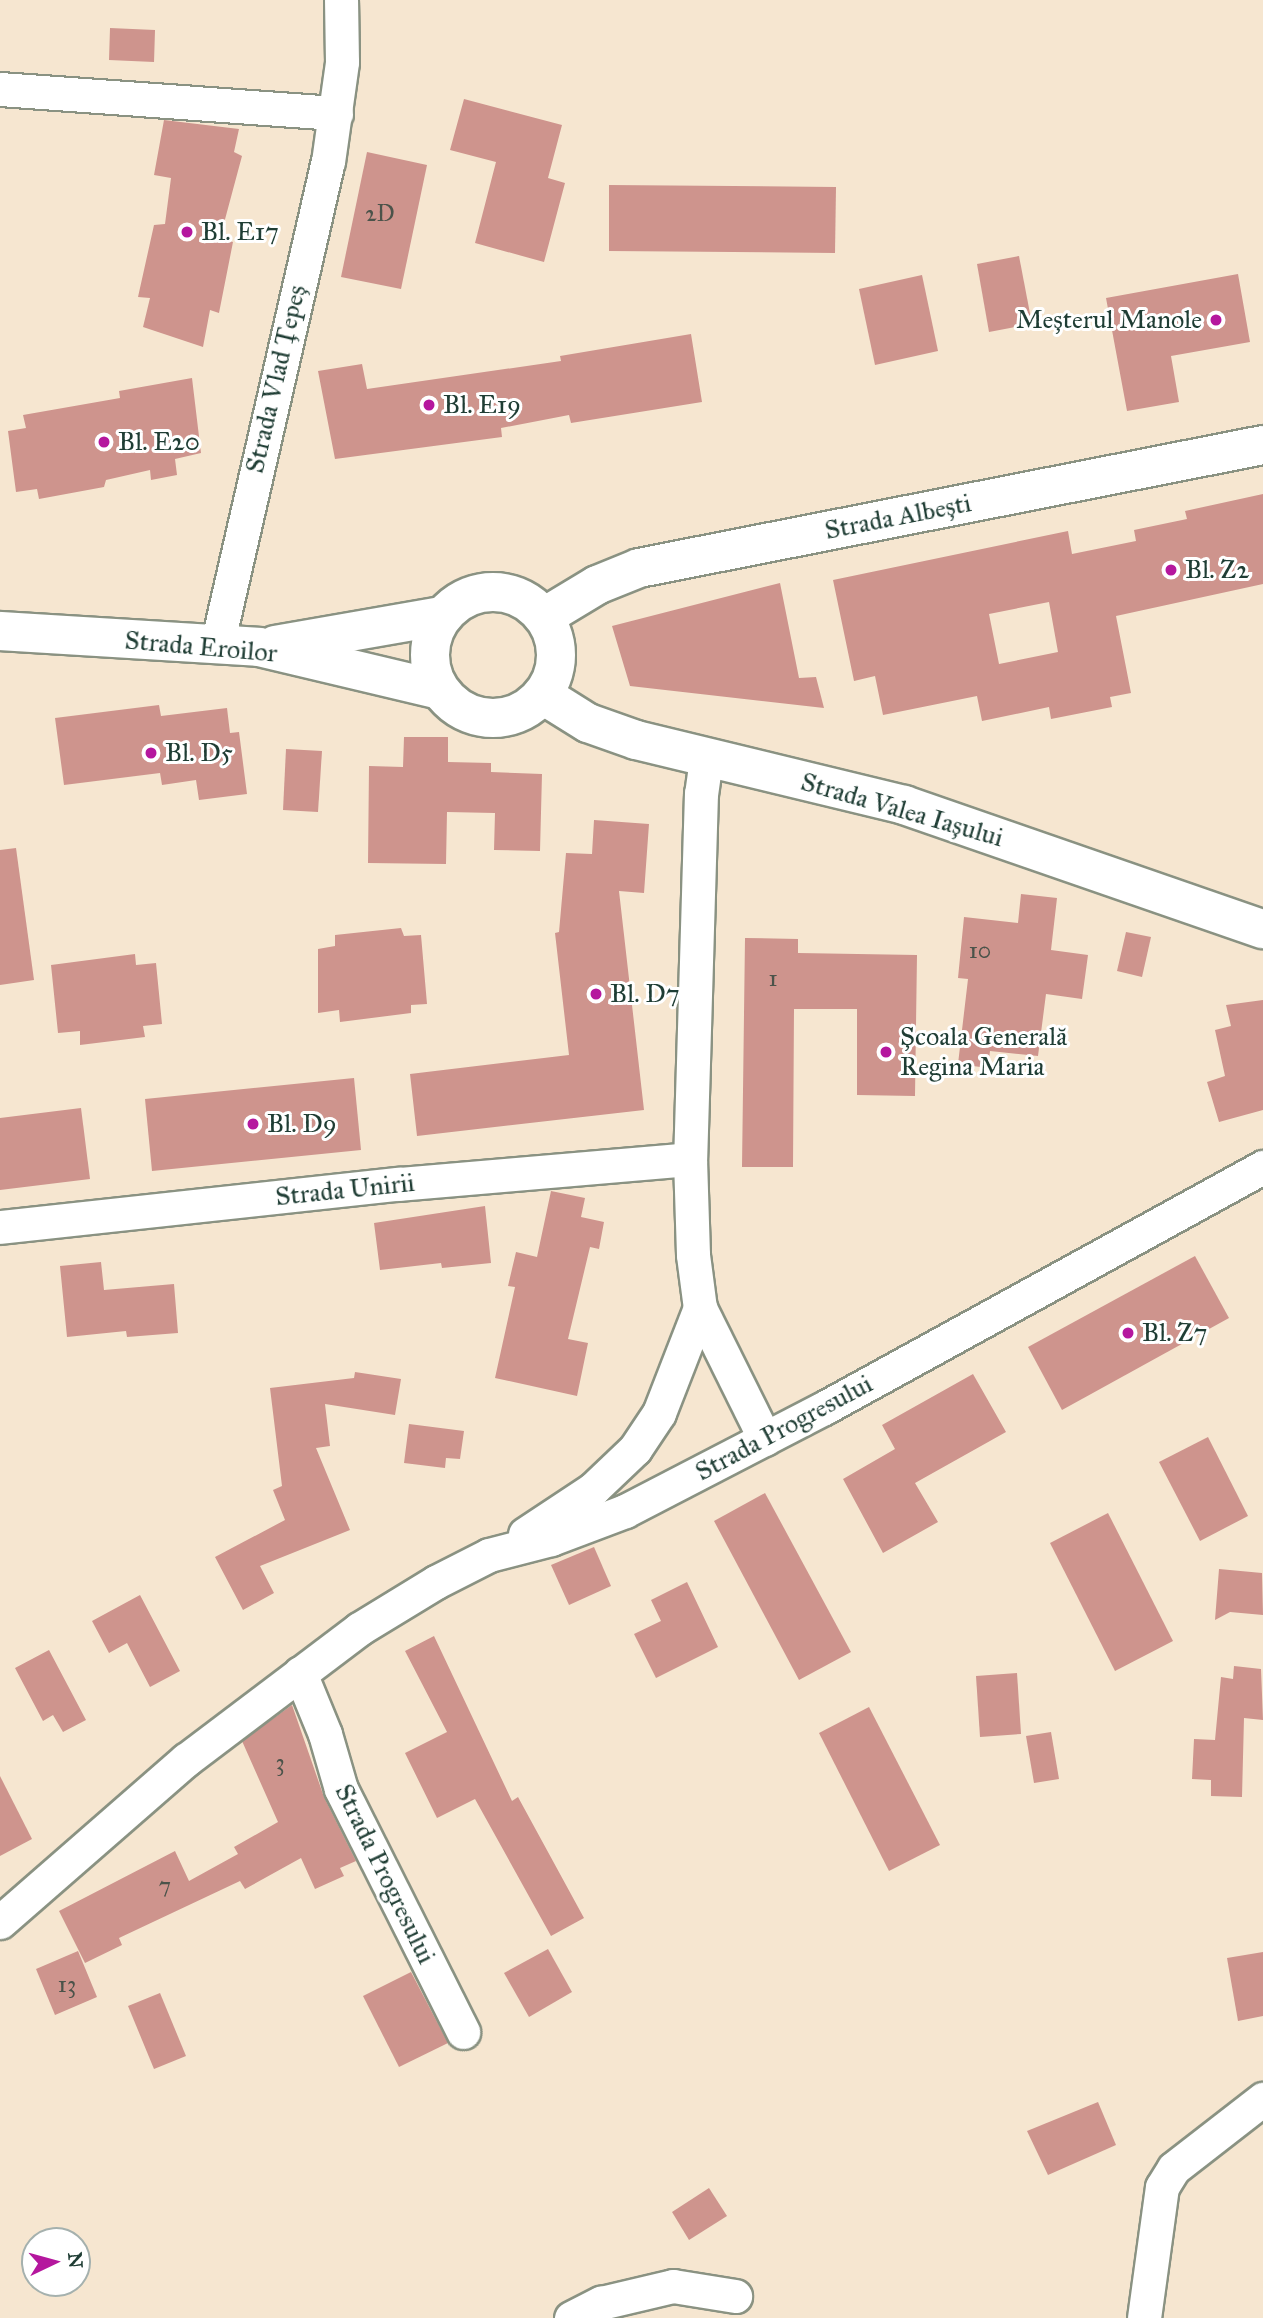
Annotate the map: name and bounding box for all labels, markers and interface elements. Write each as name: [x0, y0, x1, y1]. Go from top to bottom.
house number: 2D: [365, 199, 395, 227]
place label: Bl. E17: [201, 216, 279, 248]
marker: Bl. E17: [179, 224, 195, 240]
street label: Strada Vlad Țepeș: [239, 282, 313, 476]
place label: Meșterul Manole: [1016, 304, 1202, 336]
marker: Meșterul Manole: [1208, 312, 1224, 328]
place label: Bl. E19: [443, 389, 521, 421]
marker: Bl. E19: [421, 397, 437, 413]
place label: Bl. E20: [118, 426, 200, 458]
marker: Bl. E20: [96, 434, 112, 450]
street label: Strada Albești: [822, 488, 974, 546]
place label: Bl. Z2: [1185, 554, 1249, 586]
marker: Bl. Z2: [1163, 562, 1179, 578]
street label: Strada Eroilor: [123, 625, 279, 669]
place label: Bl. D5: [165, 737, 233, 769]
marker: Bl. D5: [143, 745, 159, 761]
street label: Strada Valea Iașului: [797, 766, 1007, 854]
house number: 10: [969, 936, 991, 964]
house number: 1: [768, 964, 778, 992]
place label: Bl. D7: [610, 978, 680, 1010]
marker: Bl. D7: [588, 986, 604, 1002]
place label: Școala Generală Regina Maria: [900, 1021, 1067, 1082]
marker: Școala Generală Regina Maria: [878, 1044, 894, 1060]
place label: Bl. D9: [267, 1108, 337, 1140]
marker: Bl. D9: [245, 1116, 261, 1132]
street label: Strada Unirii: [274, 1167, 416, 1213]
place label: Bl. Z7: [1142, 1317, 1207, 1349]
marker: Bl. Z7: [1120, 1325, 1136, 1341]
street label: Strada Progresului: [690, 1368, 878, 1488]
house number: 3: [275, 1748, 285, 1776]
street label: Strada Progresului: [328, 1779, 442, 1969]
house number: 7: [159, 1871, 171, 1899]
house number: 13: [58, 1970, 76, 1998]
north arrow: [21, 2227, 91, 2297]
text: N: [63, 2251, 88, 2269]

